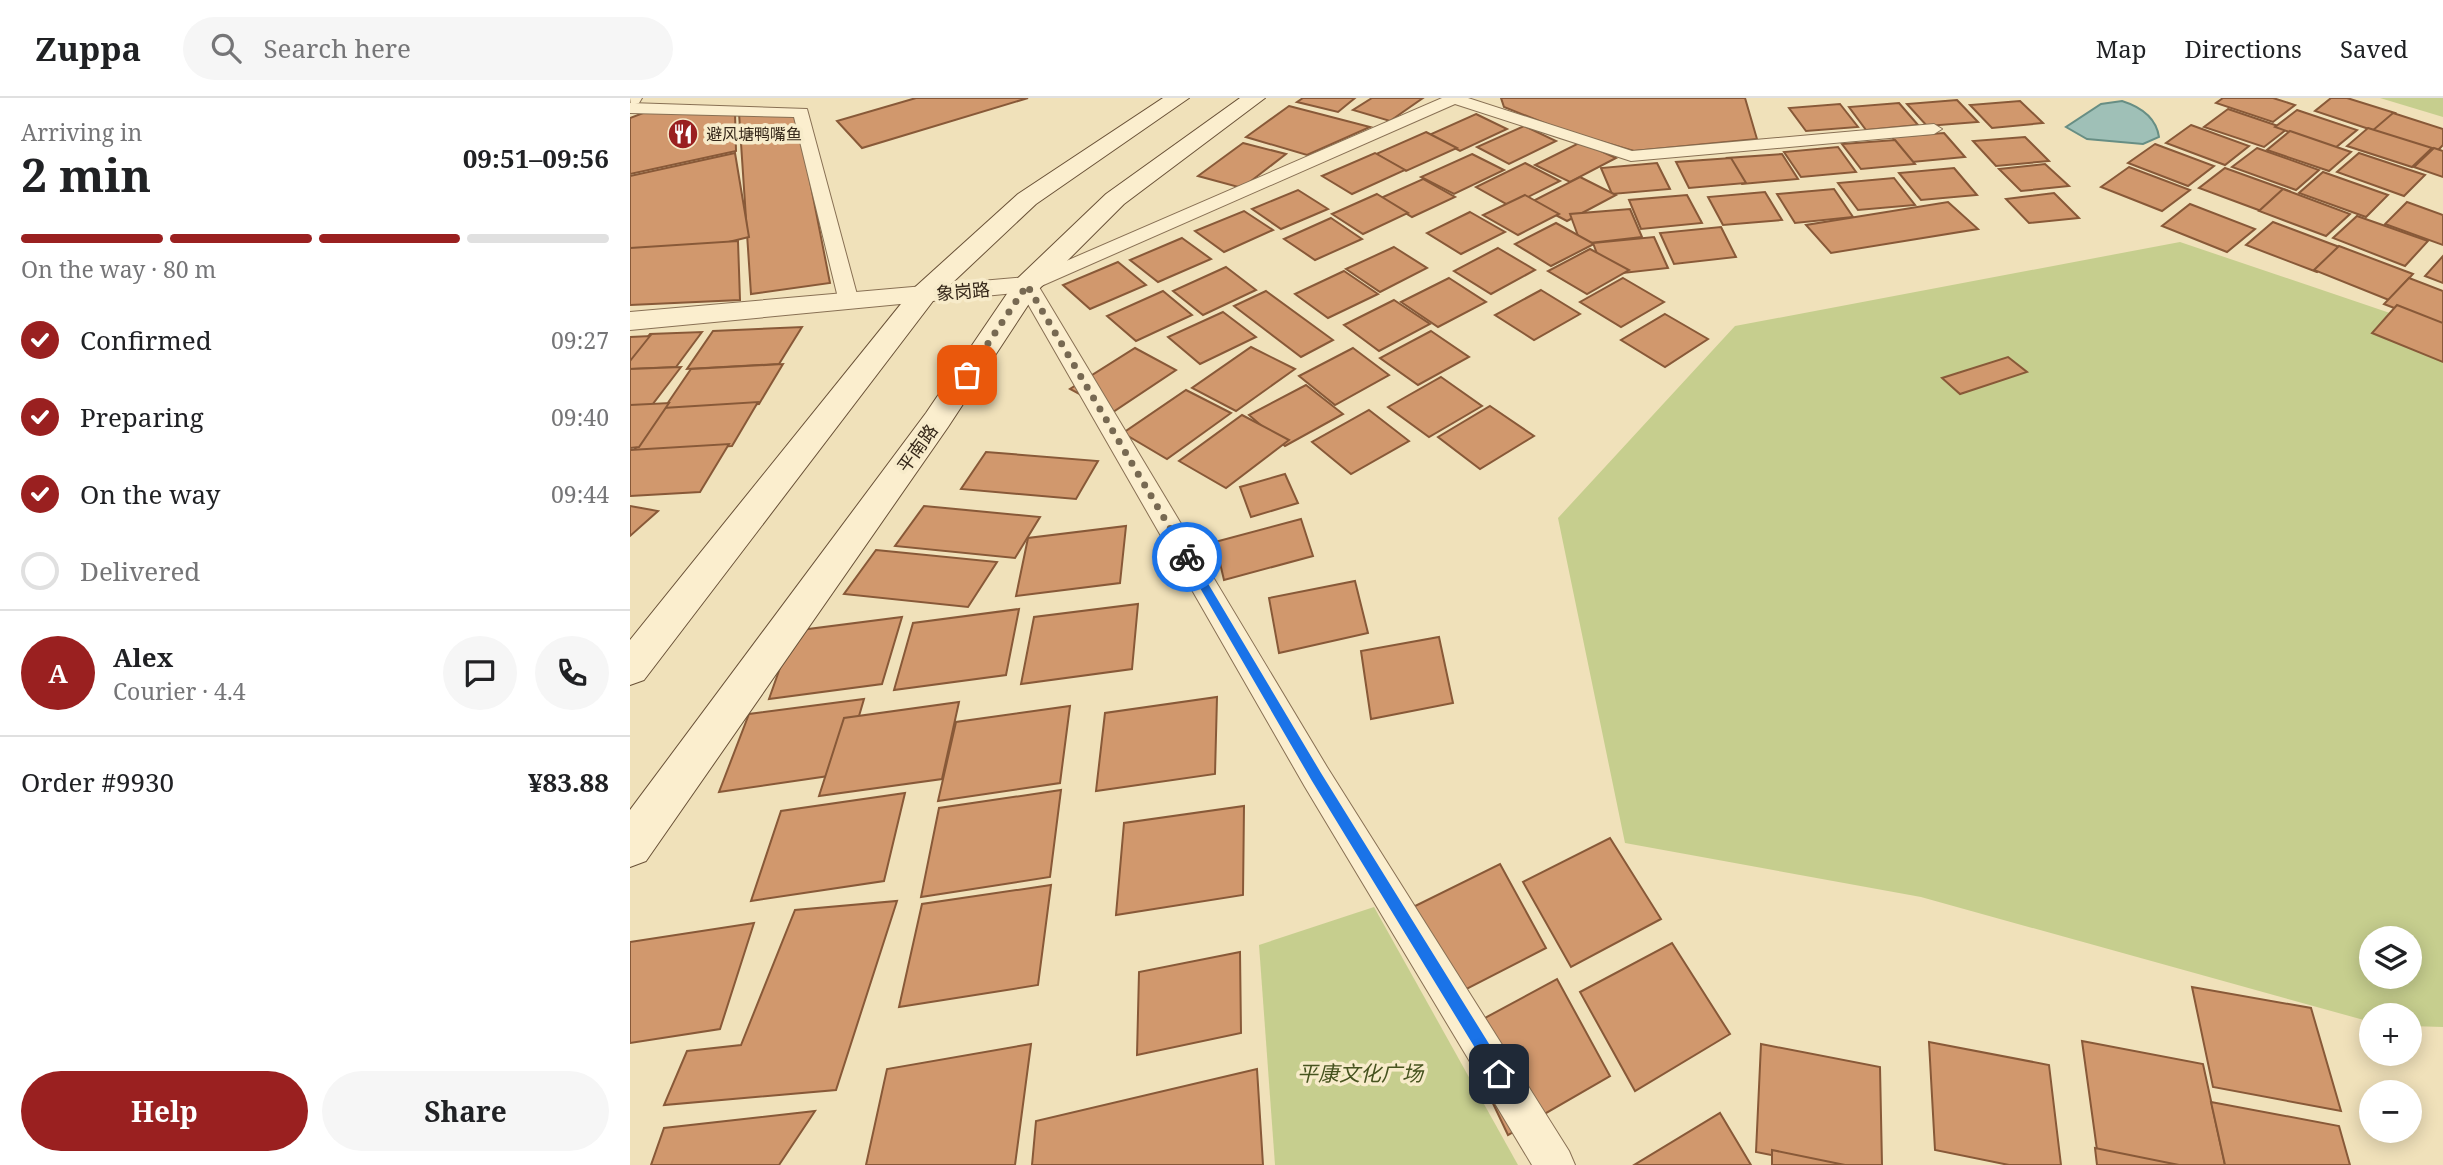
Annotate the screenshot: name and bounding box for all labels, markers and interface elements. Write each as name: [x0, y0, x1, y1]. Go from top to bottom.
search box: [183, 17, 673, 80]
text: Zuppa: [35, 26, 141, 71]
icon: search: [207, 29, 245, 67]
text: Search here: [263, 30, 411, 66]
text: Map: [2096, 32, 2147, 65]
text: Directions: [2185, 32, 2302, 65]
text: Saved: [2340, 32, 2408, 65]
text: Arriving in: [21, 116, 142, 148]
restaurant icon: 避风塘鸭嘴鱼: [666, 117, 700, 151]
place label: 避风塘鸭嘴鱼: [706, 123, 802, 145]
text: 09:51–09:56: [463, 140, 609, 176]
text: 2 min: [21, 143, 151, 205]
text: On the way · 80 m: [21, 253, 216, 285]
street label: 象岗路: [935, 277, 991, 305]
icon: check: [21, 321, 59, 359]
text: Confirmed: [80, 322, 212, 358]
text: 09:27: [551, 324, 609, 356]
pin: [937, 345, 997, 405]
icon: bag: [948, 356, 986, 394]
icon: check: [21, 398, 59, 436]
text: Preparing: [80, 399, 204, 435]
text: 09:40: [551, 401, 609, 433]
street label: 平南路: [891, 419, 943, 477]
icon: check: [21, 475, 59, 513]
text: On the way: [80, 476, 220, 512]
text: 09:44: [551, 478, 609, 510]
courier: [1152, 522, 1222, 592]
icon: bike: [1168, 538, 1206, 576]
text: Delivered: [80, 553, 200, 589]
button: chat: [443, 636, 517, 710]
button: phone: [535, 636, 609, 710]
text: Alex: [113, 639, 173, 675]
text: A: [48, 655, 68, 691]
text: Courier · 4.4: [113, 675, 246, 707]
text: Order #9930: [21, 764, 174, 800]
text: ¥83.88: [528, 764, 609, 800]
map controls: [2359, 926, 2422, 1143]
button: layers: [2359, 926, 2422, 989]
button: +: [2359, 1003, 2422, 1066]
pin: [1469, 1044, 1529, 1104]
icon: home: [1480, 1055, 1518, 1093]
park label: 平康文化广场: [1297, 1059, 1425, 1087]
button: Help: [21, 1071, 308, 1151]
button: Share: [322, 1071, 609, 1151]
button: −: [2359, 1080, 2422, 1143]

